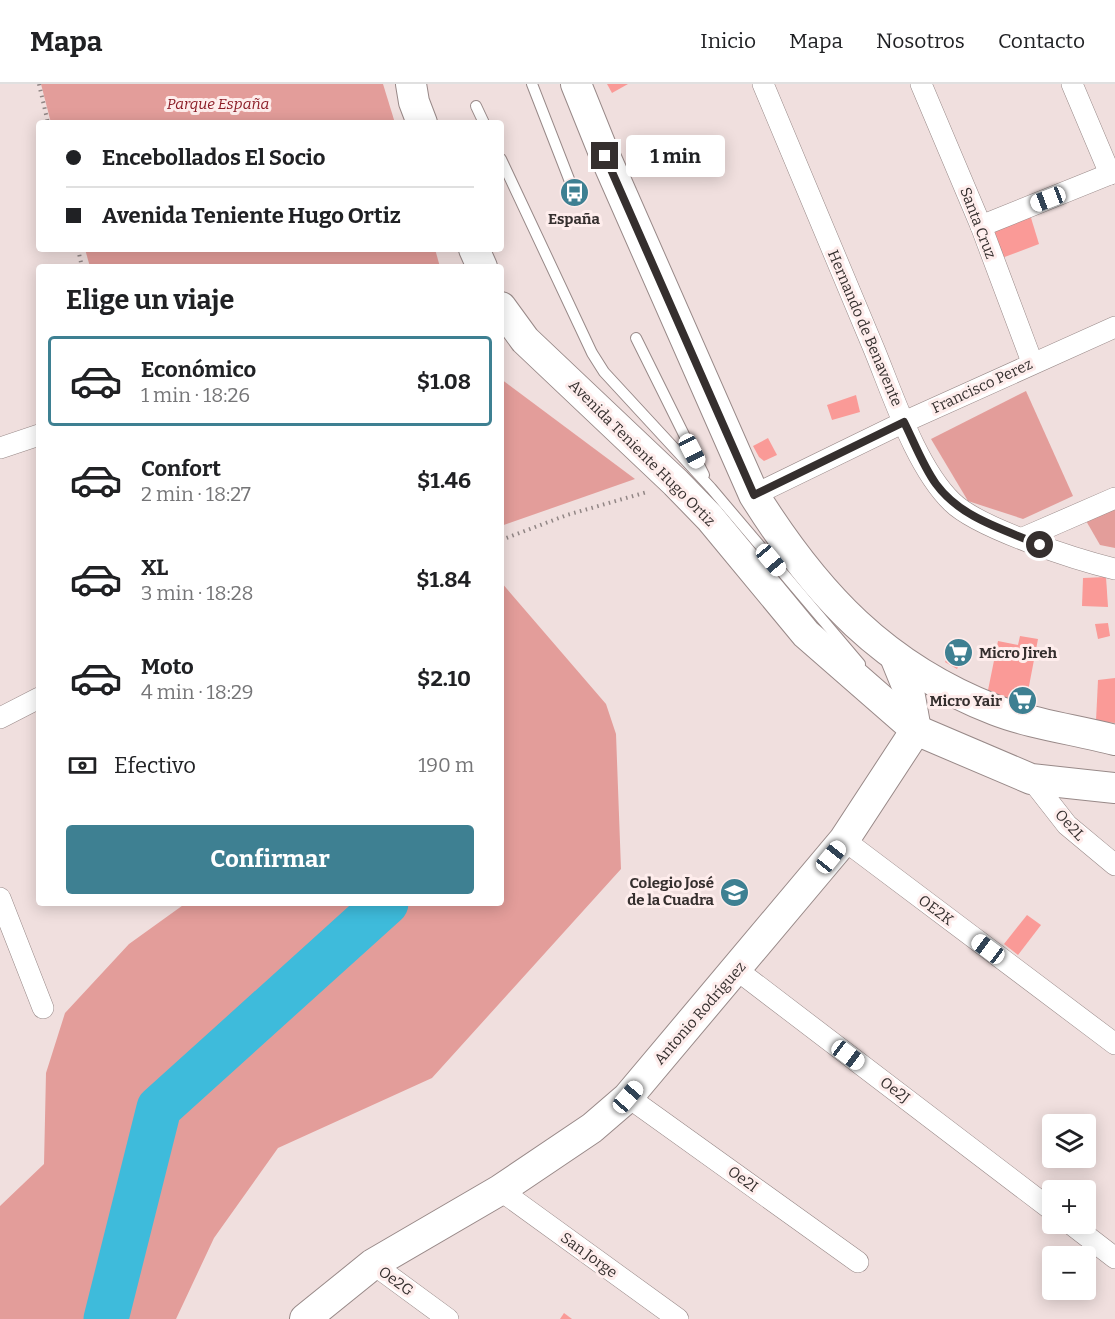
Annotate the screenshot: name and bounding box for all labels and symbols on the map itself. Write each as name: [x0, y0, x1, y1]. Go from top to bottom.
park label: Parque España: [167, 95, 269, 113]
callout: 1 min: [626, 135, 725, 177]
route end: [591, 142, 618, 169]
bus stop icon: España: [558, 176, 590, 208]
car: [1028, 184, 1068, 214]
street label: Santa Cruz: [956, 185, 1000, 261]
place label: España: [548, 210, 601, 228]
street label: Hernando de Benavente: [824, 247, 906, 409]
street label: Francisco Perez: [929, 355, 1035, 417]
street label: Avenida Teniente Hugo Ortiz: [565, 376, 719, 530]
car: [676, 431, 708, 471]
route start: [1026, 531, 1053, 558]
car: [753, 540, 789, 580]
supermarket icon: Micro Jireh: [942, 637, 974, 669]
place label: Micro Jireh: [979, 644, 1058, 662]
supermarket icon: Micro Yair: [1007, 685, 1039, 717]
place label: Micro Yair: [930, 692, 1002, 710]
street label: Oe2L: [1051, 806, 1089, 844]
car: [813, 837, 849, 877]
place label: Colegio José de la Cuadra: [627, 874, 715, 909]
school or university icon: Colegio José de la Cuadra: [719, 876, 751, 908]
street label: OE2K: [915, 891, 957, 929]
car: [968, 931, 1008, 967]
street label: Antonio Rodríguez: [650, 958, 750, 1068]
car: [828, 1037, 868, 1073]
street label: Oe2J: [877, 1073, 913, 1107]
car: [609, 1078, 647, 1116]
street label: Oe2I: [724, 1162, 762, 1196]
street label: San Jorge: [557, 1228, 621, 1282]
street label: Oe2G: [375, 1262, 417, 1300]

